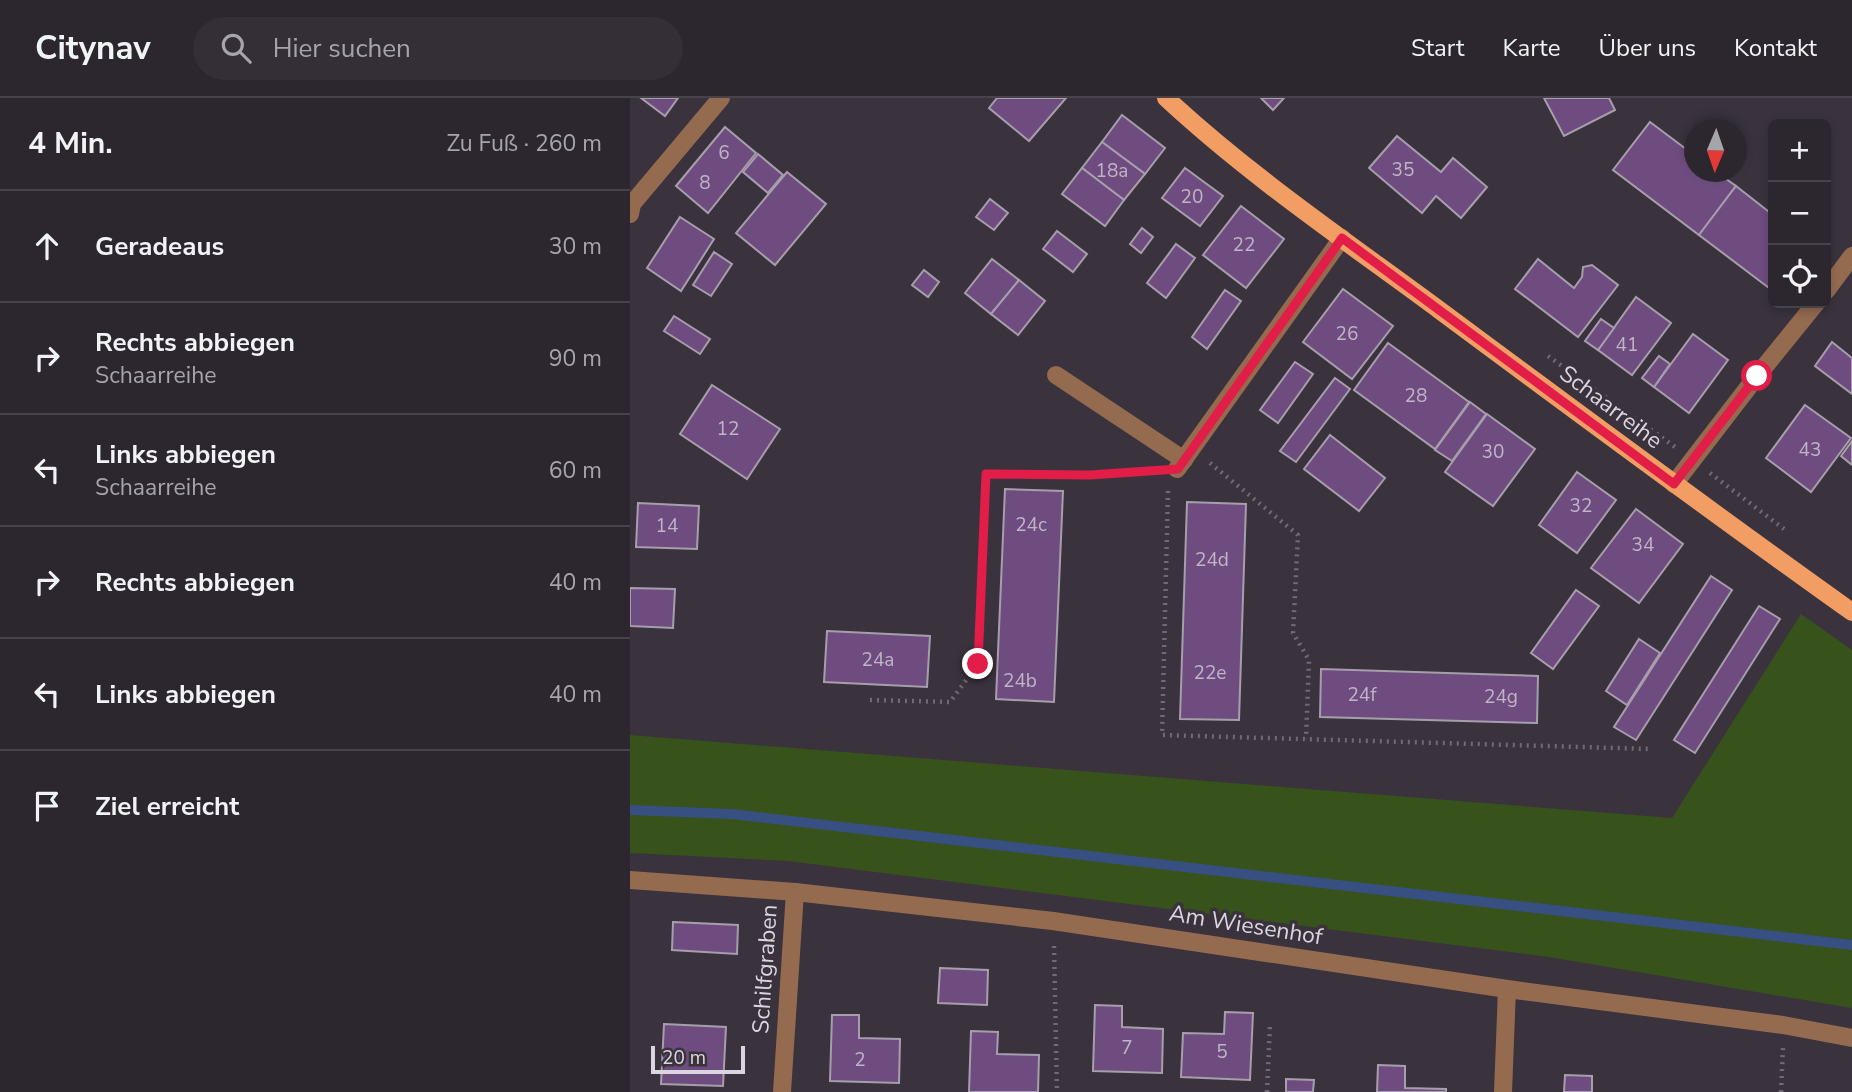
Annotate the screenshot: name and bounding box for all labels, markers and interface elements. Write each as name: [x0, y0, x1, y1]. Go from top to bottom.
search box: [193, 17, 683, 80]
text: Citynav: [35, 26, 151, 71]
icon: search: [217, 29, 255, 67]
text: Hier suchen: [273, 31, 411, 66]
text: Start: [1411, 32, 1464, 64]
text: Karte: [1502, 32, 1560, 64]
text: Über uns: [1598, 32, 1696, 64]
text: Kontakt: [1734, 32, 1817, 64]
north arrow: [1684, 119, 1747, 182]
map controls: [1768, 119, 1831, 308]
button: +: [1768, 119, 1831, 182]
text: 4 Min.: [28, 123, 113, 164]
text: Zu Fuß · 260 m: [446, 128, 602, 159]
house number: 6: [718, 140, 730, 166]
house number: 35: [1392, 157, 1414, 183]
house number: 18a: [1096, 158, 1128, 184]
house number: 8: [699, 170, 711, 196]
button: −: [1768, 182, 1831, 245]
house number: 20: [1181, 184, 1203, 210]
icon: ahead: [28, 227, 66, 265]
text: Geradeaus: [95, 229, 224, 264]
text: 30 m: [549, 231, 602, 262]
house number: 22: [1233, 232, 1255, 258]
button: locate: [1768, 245, 1831, 308]
house number: 26: [1336, 321, 1358, 347]
text: Rechts abbiegen: [95, 325, 295, 360]
house number: 41: [1616, 332, 1638, 358]
icon: right: [28, 339, 66, 377]
text: 90 m: [549, 343, 602, 374]
street label: Schaarreihe: [1553, 358, 1669, 456]
text: Schaarreihe: [95, 360, 216, 391]
route start: [1741, 360, 1772, 391]
house number: 28: [1405, 383, 1427, 409]
house number: 12: [717, 416, 739, 442]
text: Links abbiegen: [95, 437, 276, 472]
house number: 43: [1799, 437, 1821, 463]
house number: 30: [1482, 439, 1504, 465]
icon: left: [28, 451, 66, 489]
text: 60 m: [549, 455, 602, 486]
text: Schaarreihe: [95, 472, 216, 503]
house number: 32: [1570, 493, 1592, 519]
house number: 24c: [1015, 512, 1047, 538]
house number: 14: [656, 513, 678, 539]
house number: 34: [1632, 532, 1654, 558]
house number: 24d: [1195, 547, 1229, 573]
icon: right: [28, 563, 66, 601]
text: Rechts abbiegen: [95, 565, 295, 600]
text: 40 m: [549, 567, 602, 598]
house number: 24a: [862, 647, 894, 673]
route end: [962, 648, 993, 679]
house number: 22e: [1194, 660, 1226, 686]
house number: 24b: [1003, 668, 1037, 694]
icon: left: [28, 675, 66, 713]
text: Links abbiegen: [95, 677, 276, 712]
text: 40 m: [549, 679, 602, 710]
house number: 24f: [1347, 682, 1377, 708]
house number: 24g: [1484, 684, 1518, 710]
icon: arrive: [28, 787, 66, 825]
text: Ziel erreicht: [95, 789, 239, 824]
street label: Am Wiesenhof: [1167, 898, 1325, 952]
street label: Schilfgraben: [745, 903, 785, 1035]
house number: 7: [1121, 1035, 1133, 1061]
house number: 5: [1216, 1039, 1228, 1065]
scale bar: [651, 1043, 746, 1075]
text: 20 m: [662, 1045, 706, 1071]
house number: 2: [854, 1047, 866, 1073]

